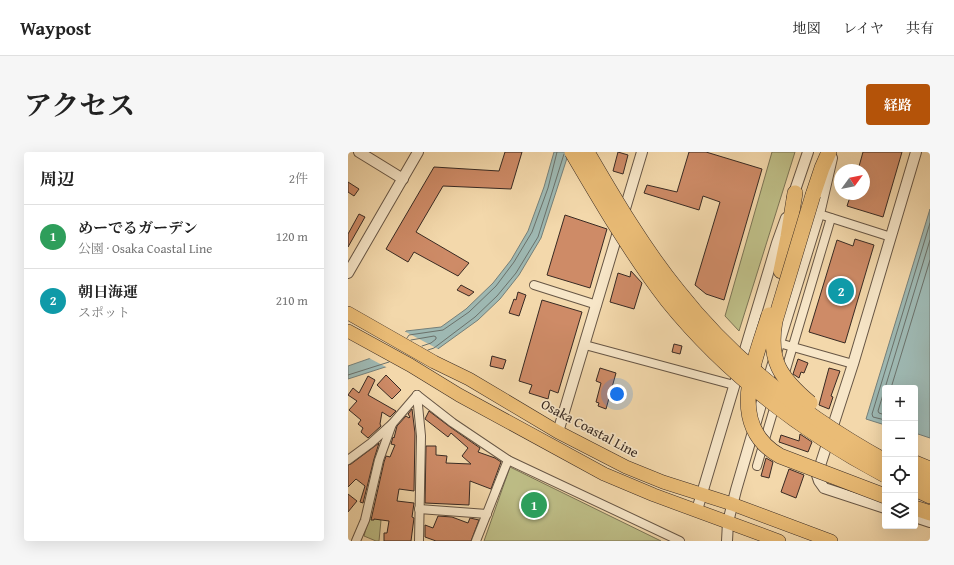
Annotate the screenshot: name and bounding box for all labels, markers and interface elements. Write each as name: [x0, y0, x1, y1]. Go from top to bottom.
text: Waypost: [20, 14, 91, 42]
text: 地図: [793, 18, 821, 38]
text: レイヤ: [843, 18, 884, 38]
text: 共有: [906, 18, 934, 38]
text: アクセス: [24, 84, 135, 125]
button: 経路: [866, 84, 930, 125]
north arrow: [834, 164, 870, 200]
text: 周辺: [40, 166, 74, 191]
text: 2件: [289, 169, 308, 188]
text: めーでるガーデン: [78, 217, 198, 238]
text: 1: [50, 227, 56, 246]
text: 120 m: [276, 227, 308, 246]
text: 公園 · Osaka Coastal Line: [78, 239, 212, 258]
pin: 2: [828, 276, 854, 306]
text: 朝日海運: [78, 281, 138, 302]
text: 2: [50, 291, 56, 310]
text: 210 m: [276, 291, 308, 310]
text: スポット: [78, 303, 130, 322]
your location: [607, 384, 627, 404]
map controls: [882, 385, 918, 529]
button: +: [882, 385, 918, 421]
street label: Osaka Coastal Line: [538, 394, 643, 462]
button: −: [882, 421, 918, 457]
button: locate: [882, 457, 918, 493]
pin: 1: [521, 490, 547, 520]
button: layers: [882, 493, 918, 529]

